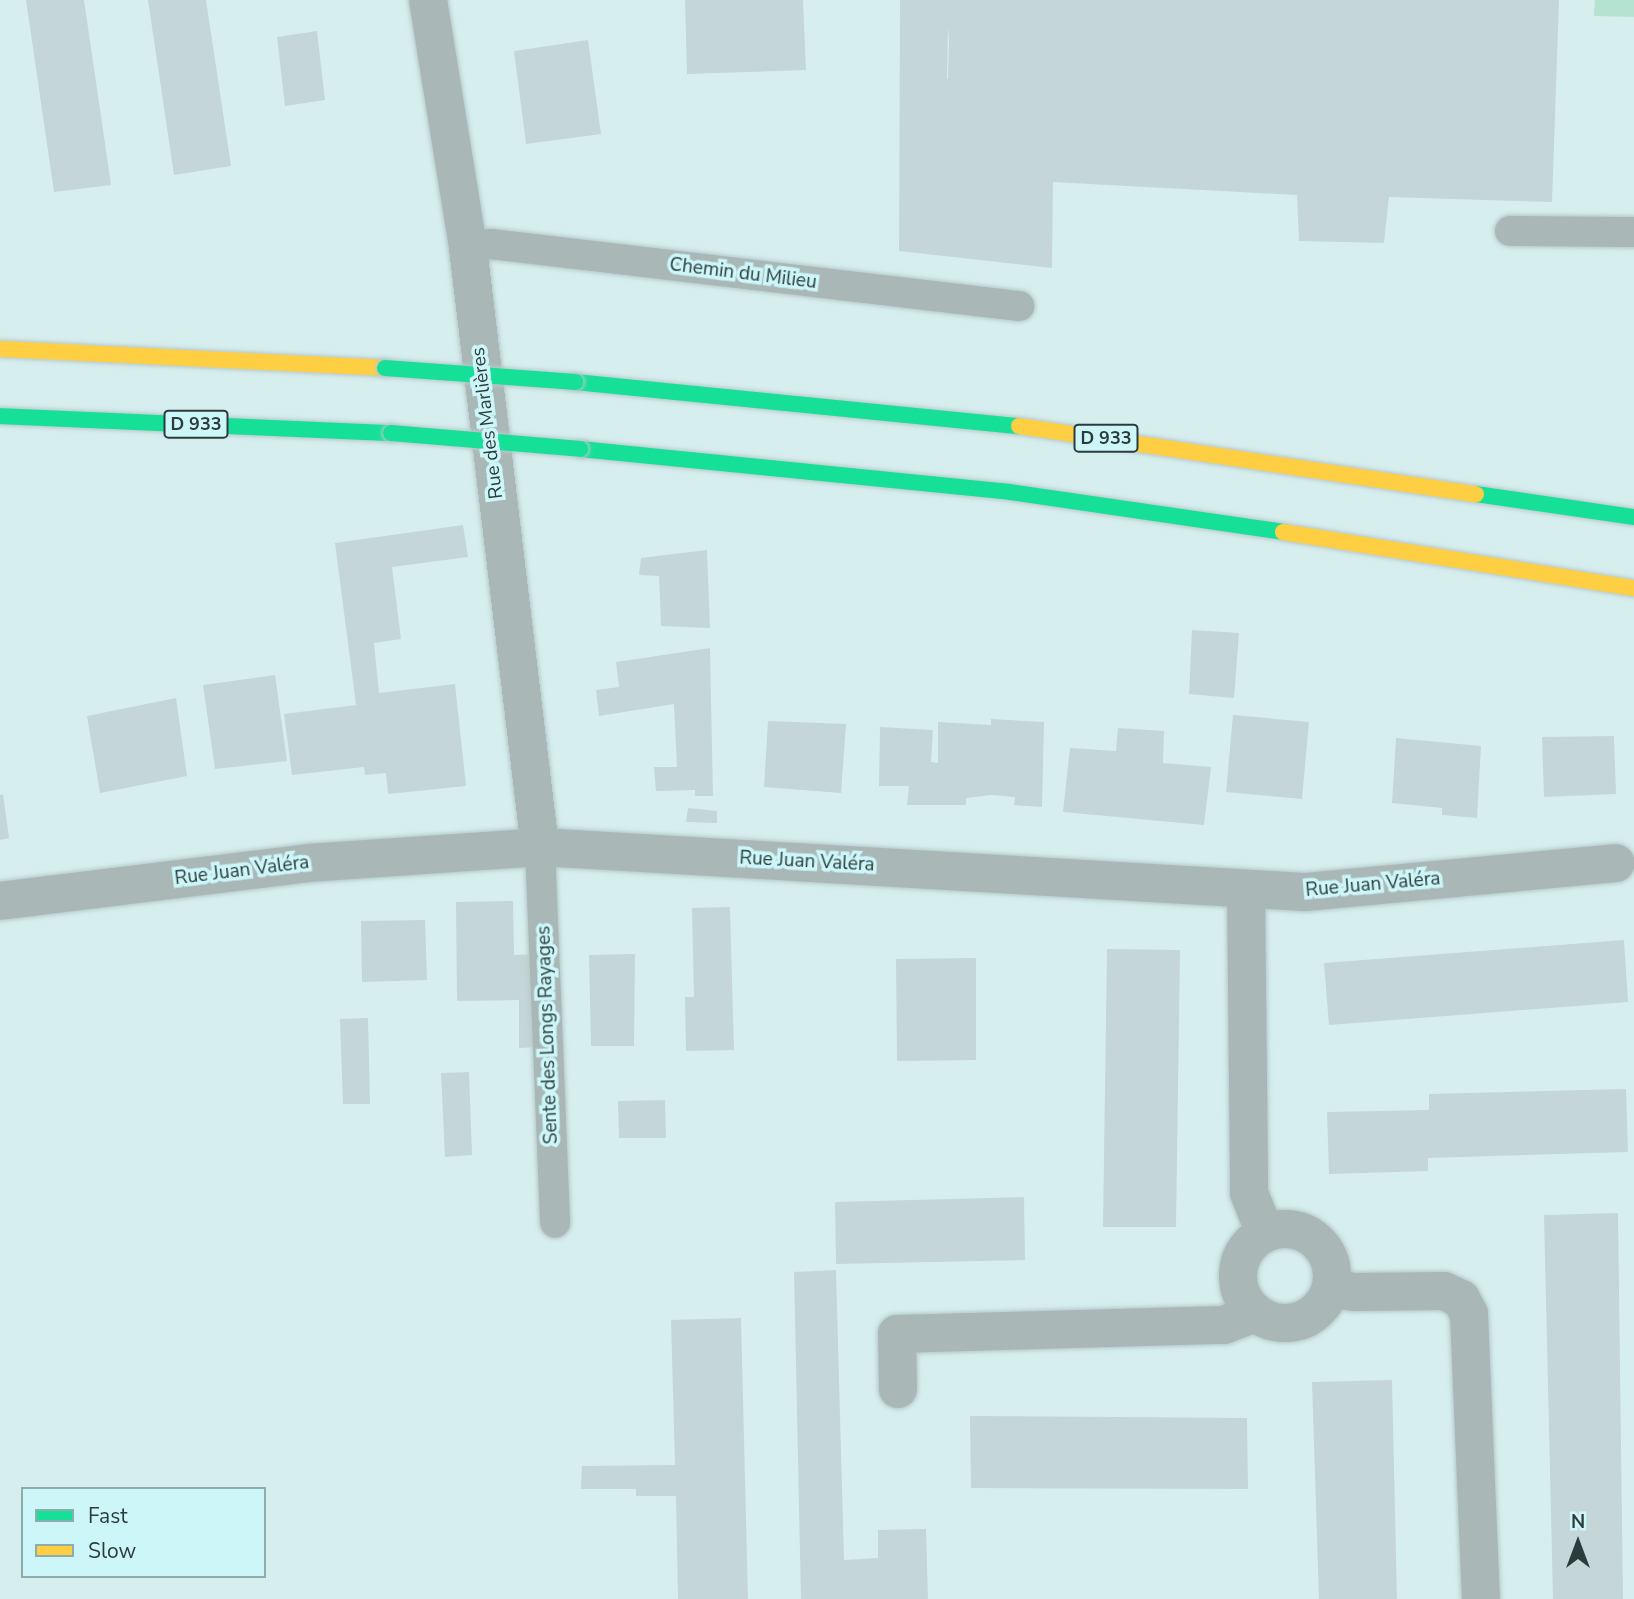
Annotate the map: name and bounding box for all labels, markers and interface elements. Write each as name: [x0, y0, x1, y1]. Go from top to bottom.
street label: Chemin du Milieu: [668, 254, 818, 294]
street label: Rue des Marlières: [467, 346, 509, 500]
road number: D 933: [163, 410, 229, 438]
road number: D 933: [1073, 424, 1139, 452]
street label: Rue Juan Valéra: [739, 847, 875, 877]
street label: Rue Juan Valéra: [173, 851, 311, 891]
street label: Rue Juan Valéra: [1305, 868, 1441, 902]
street label: Sente des Longs Rayages: [533, 925, 563, 1145]
legend: [21, 1487, 266, 1578]
text: Fast: [88, 1502, 128, 1530]
north arrow: [1543, 1508, 1613, 1578]
text: N: [1571, 1509, 1585, 1535]
text: Slow: [88, 1537, 136, 1565]

